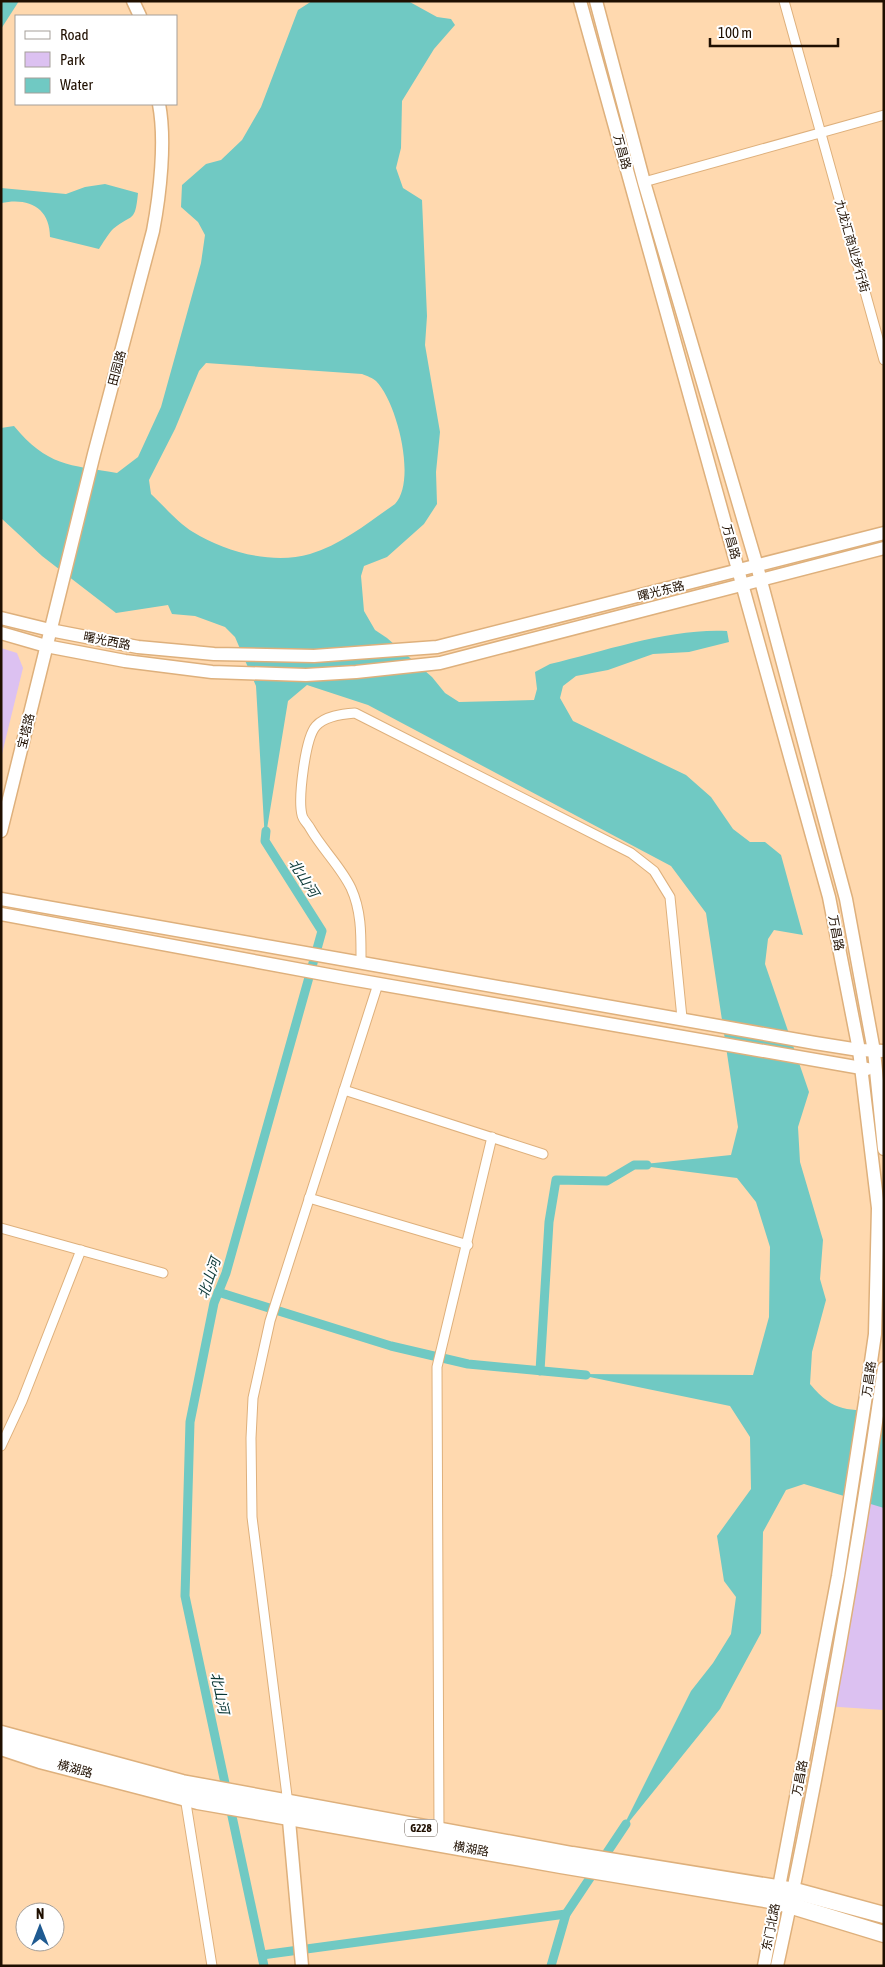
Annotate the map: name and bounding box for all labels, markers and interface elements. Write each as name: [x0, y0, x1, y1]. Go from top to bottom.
legend: [15, 15, 178, 105]
scale bar: [710, 15, 838, 47]
text: 100 m: [718, 24, 752, 41]
text: Road: [60, 26, 89, 43]
text: Park: [60, 51, 85, 68]
text: Water: [60, 76, 93, 93]
street label: 万昌路: [611, 133, 633, 171]
street label: 九龙汇商业步行街: [832, 198, 872, 294]
street label: 田园路: [106, 349, 128, 387]
street label: 万昌路: [719, 523, 743, 561]
street label: 曙光东路: [636, 578, 686, 604]
street label: 曙光西路: [82, 630, 132, 652]
street label: 宝塔路: [15, 712, 37, 750]
water label: 北山河: [286, 856, 324, 902]
street label: 万昌路: [826, 914, 846, 952]
water label: 北山河: [195, 1253, 224, 1300]
street label: 万昌路: [860, 1360, 878, 1398]
water label: 北山河: [208, 1671, 233, 1718]
street label: 横湖路: [56, 1758, 94, 1780]
street label: 万昌路: [790, 1759, 810, 1797]
road number: G228: [405, 1820, 437, 1836]
street label: 横湖路: [452, 1839, 490, 1859]
north arrow: [15, 1902, 65, 1952]
street label: 东门北路: [760, 1902, 782, 1952]
text: N: [36, 1906, 44, 1922]

